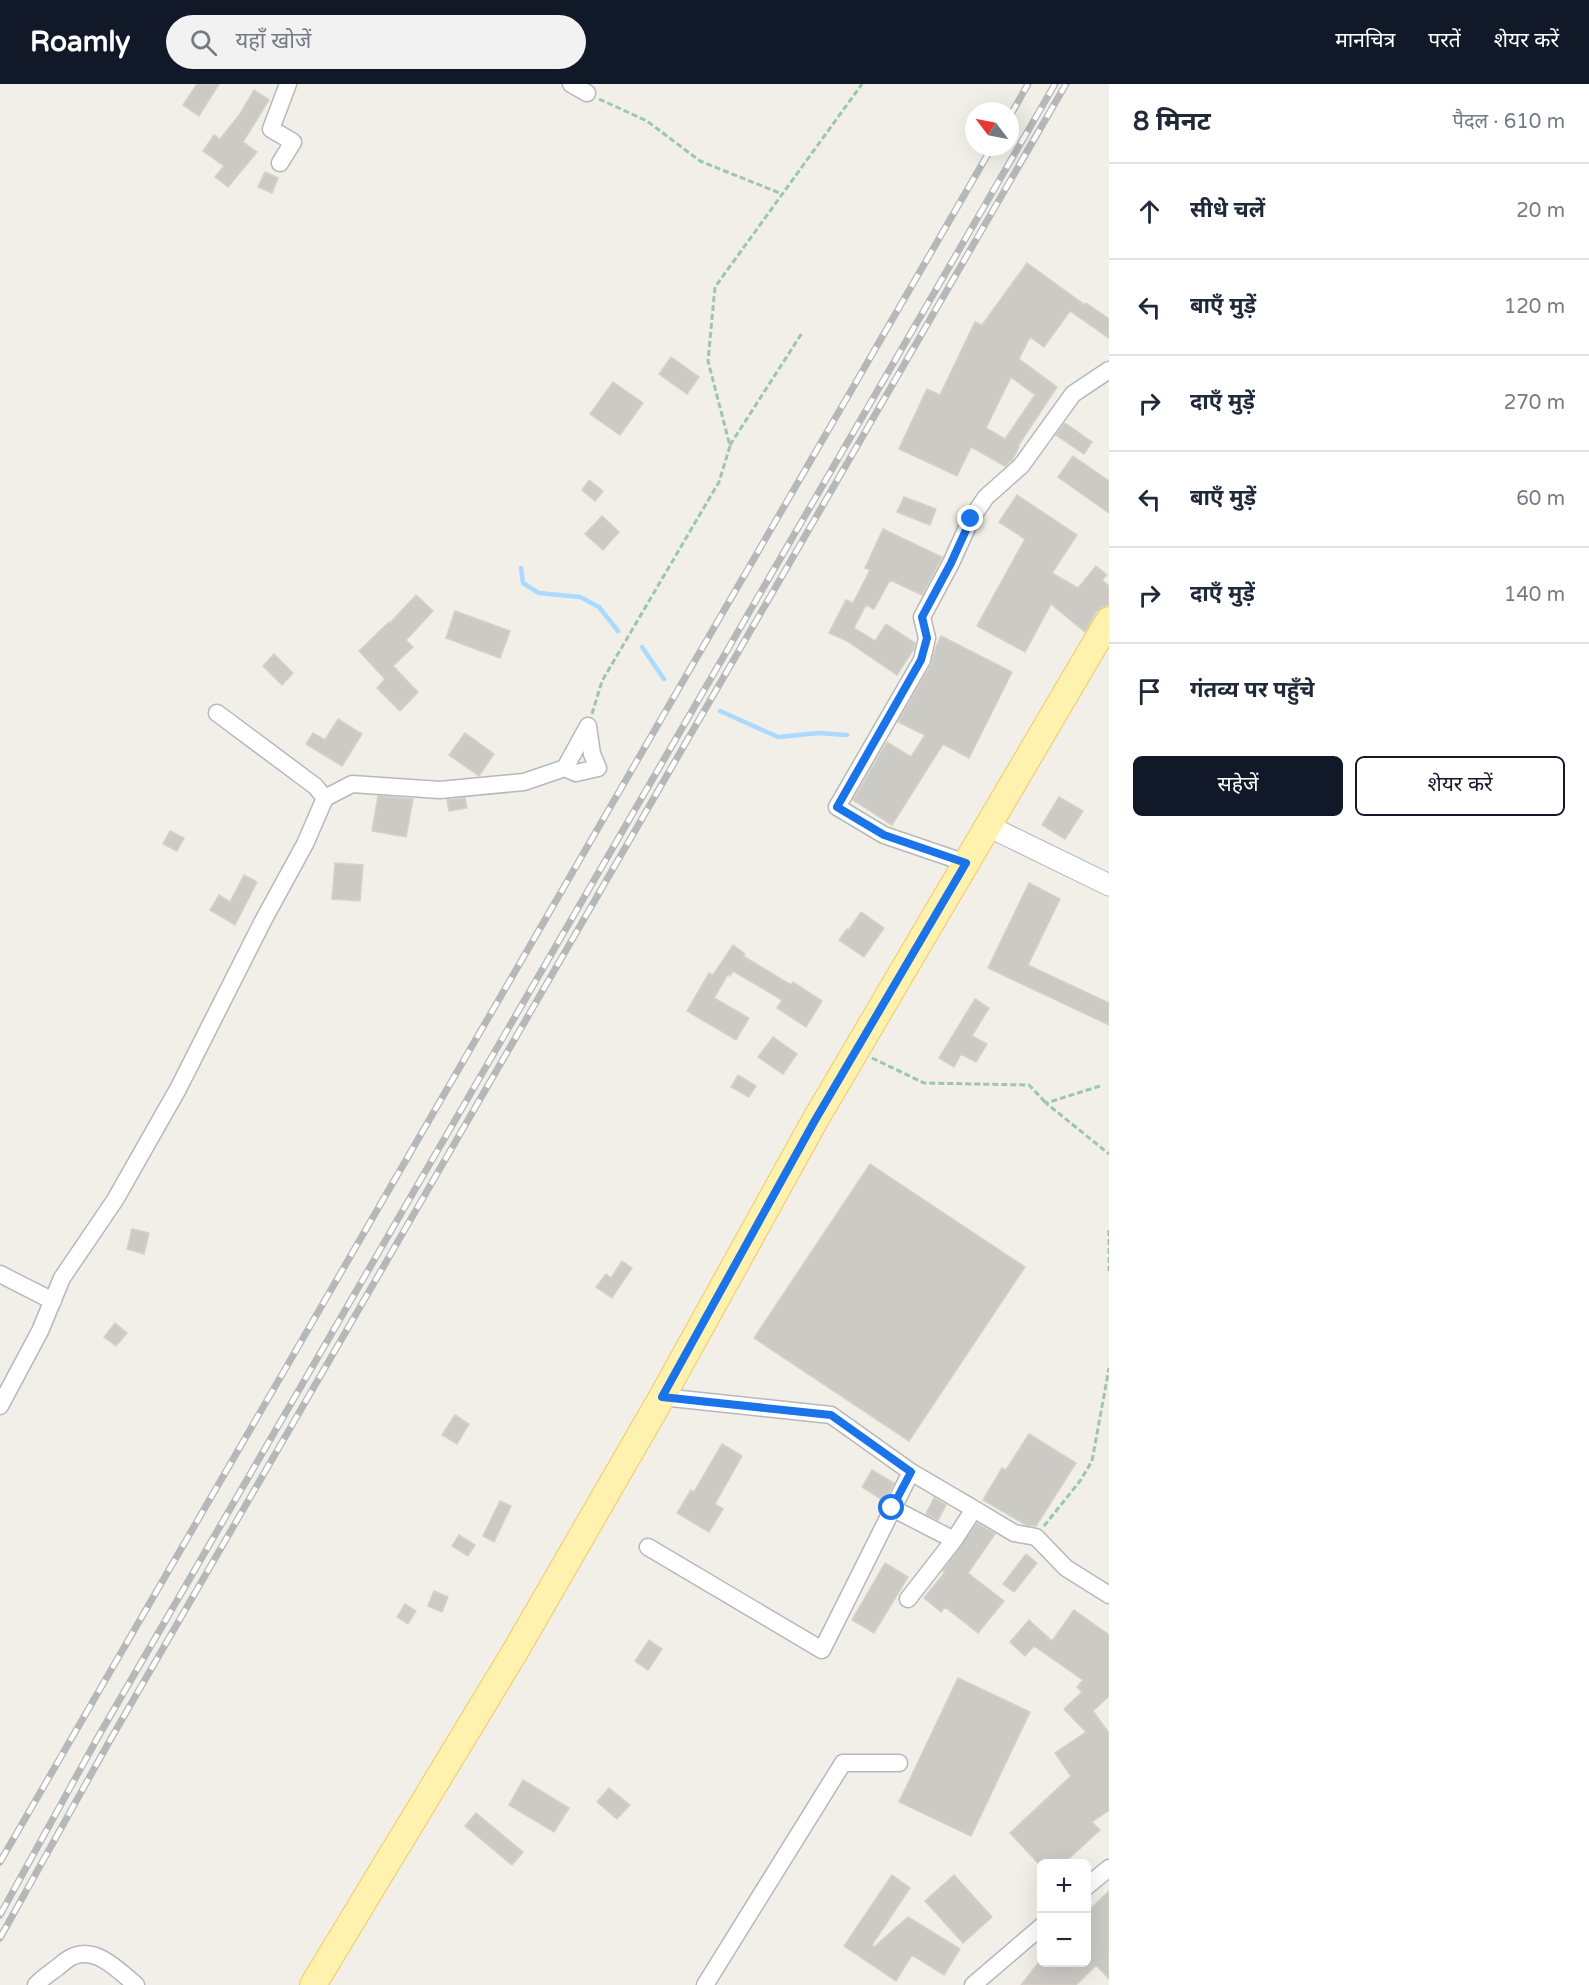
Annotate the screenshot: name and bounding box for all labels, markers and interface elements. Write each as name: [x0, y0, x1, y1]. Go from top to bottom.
search box: [166, 15, 586, 69]
text: Roamly: [30, 25, 130, 59]
icon: search: [187, 26, 220, 59]
text: यहाँ खोजें: [235, 28, 311, 54]
text: मानचित्र: [1335, 28, 1395, 53]
text: परतें: [1428, 28, 1461, 53]
text: शेयर करें: [1494, 28, 1559, 53]
north arrow: [965, 102, 1019, 156]
text: 8 मिनट: [1133, 106, 1211, 137]
text: पैदल · 610 m: [1453, 110, 1565, 134]
icon: ahead: [1133, 195, 1166, 228]
text: सीधे चलें: [1190, 197, 1265, 223]
text: 20 m: [1516, 199, 1565, 223]
icon: left: [1133, 291, 1166, 324]
text: बाएँ मुड़ें: [1190, 293, 1256, 319]
text: 120 m: [1504, 295, 1565, 319]
icon: right: [1133, 387, 1166, 420]
text: दाएँ मुड़ें: [1190, 389, 1255, 415]
text: 270 m: [1504, 391, 1565, 415]
icon: left: [1133, 483, 1166, 516]
text: बाएँ मुड़ें: [1190, 485, 1256, 511]
text: 60 m: [1516, 487, 1565, 511]
route end: [957, 505, 983, 531]
icon: right: [1133, 579, 1166, 612]
text: दाएँ मुड़ें: [1190, 581, 1255, 607]
text: 140 m: [1504, 583, 1565, 607]
icon: arrive: [1133, 675, 1166, 708]
text: गंतव्य पर पहुँचे: [1190, 677, 1315, 703]
button: सहेजें: [1133, 756, 1343, 816]
button: शेयर करें: [1355, 756, 1565, 816]
route start: [878, 1494, 904, 1520]
map controls: [1037, 1859, 1091, 1967]
button: +: [1037, 1859, 1091, 1913]
button: −: [1037, 1913, 1091, 1967]

